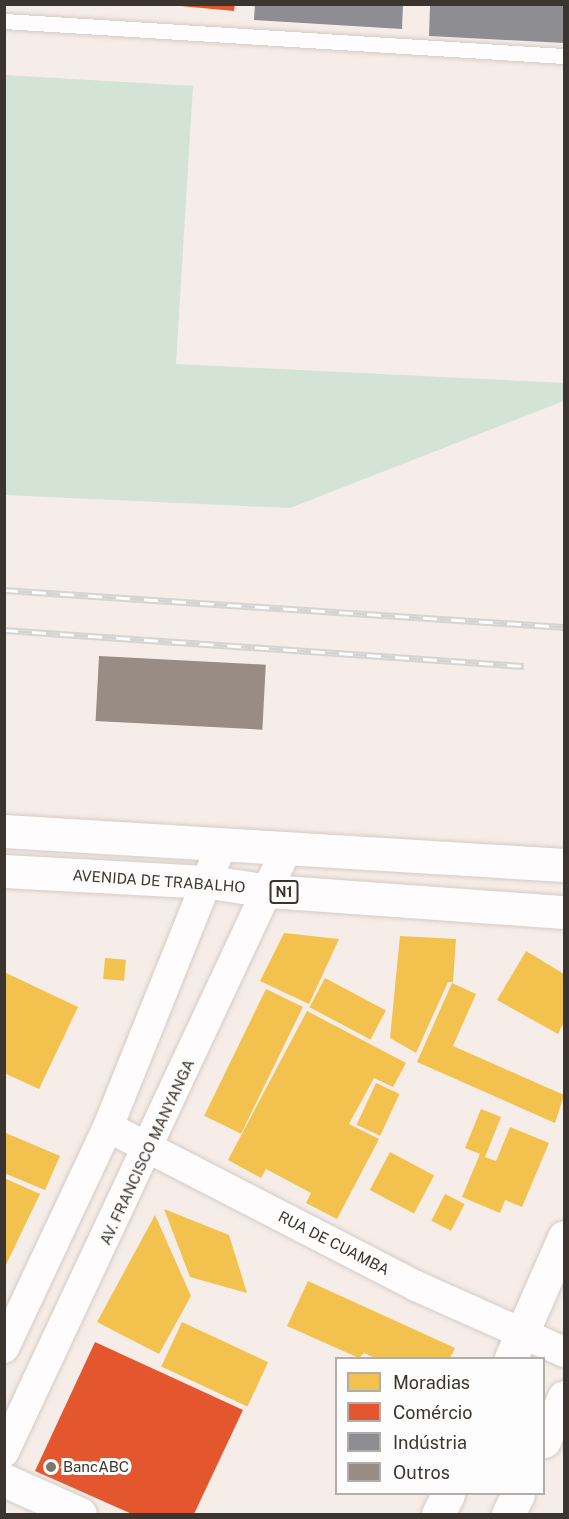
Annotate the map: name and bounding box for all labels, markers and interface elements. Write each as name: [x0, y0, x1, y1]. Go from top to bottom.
street label: AVENIDA DE TRABALHO: [72, 866, 246, 896]
road number: N1: [269, 881, 299, 903]
street label: AV. FRANCISCO MANYANGA: [96, 1056, 198, 1248]
street label: RUA DE CUAMBA: [275, 1207, 393, 1279]
legend: [335, 1357, 545, 1495]
text: Moradias: [393, 1372, 470, 1393]
text: Comércio: [393, 1402, 473, 1423]
text: Indústria: [393, 1432, 467, 1453]
place label: BancABC: [63, 1458, 129, 1476]
marker: BancABC: [44, 1460, 58, 1474]
text: Outros: [393, 1462, 450, 1483]

